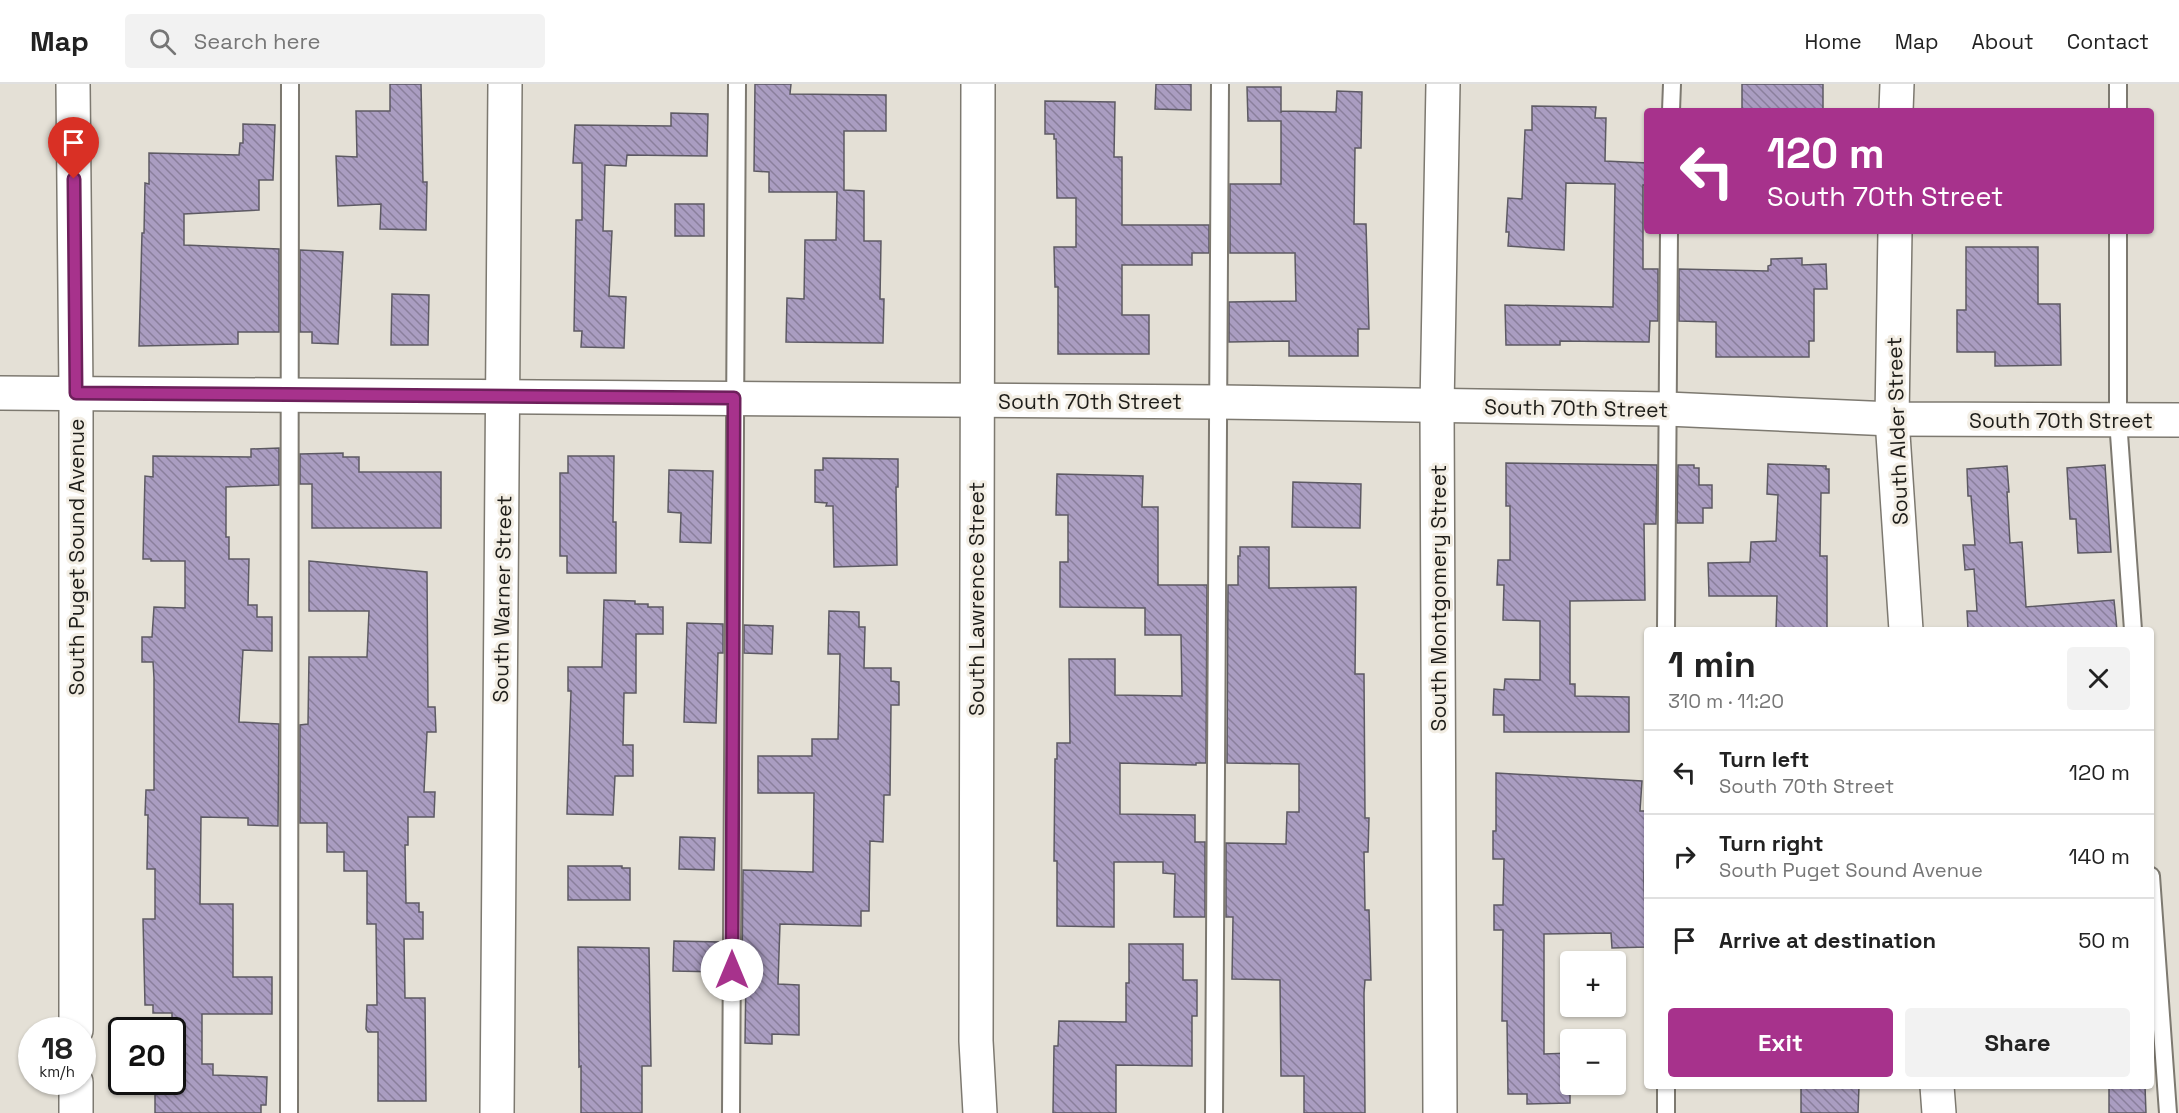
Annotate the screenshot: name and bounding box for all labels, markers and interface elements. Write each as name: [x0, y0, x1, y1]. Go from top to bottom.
search box: [125, 14, 545, 68]
text: Map: [30, 23, 89, 59]
icon: search: [146, 25, 179, 58]
text: Search here: [194, 27, 321, 55]
text: Home: [1804, 28, 1862, 55]
text: Map: [1895, 28, 1939, 55]
text: About: [1972, 28, 2034, 55]
text: Contact: [2067, 28, 2149, 55]
pin: [48, 117, 99, 179]
icon: arrive: [57, 126, 90, 159]
text: 120 m: [1767, 127, 1885, 180]
icon: left: [1668, 132, 1746, 210]
text: South 70th Street: [1767, 179, 2003, 214]
street label: South Alder Street: [1880, 337, 1914, 525]
street label: South 70th Street: [998, 388, 1182, 415]
street label: South 70th Street: [1484, 393, 1668, 423]
street label: South 70th Street: [1969, 407, 2153, 434]
street label: South Puget Sound Avenue: [63, 418, 90, 696]
street label: South Montgomery Street: [1425, 465, 1452, 731]
street label: South Lawrence Street: [963, 482, 990, 716]
street label: South Warner Street: [487, 495, 517, 703]
text: 1 min: [1668, 642, 1756, 688]
button: close: [2067, 647, 2130, 710]
text: 310 m · 11:20: [1668, 688, 1784, 714]
text: Turn left: [1719, 745, 1809, 773]
icon: left: [1668, 756, 1701, 789]
text: 120 m: [2069, 758, 2130, 786]
text: South 70th Street: [1719, 773, 1894, 799]
text: Turn right: [1719, 829, 1824, 857]
icon: right: [1668, 840, 1701, 873]
text: 140 m: [2068, 842, 2130, 870]
text: South Puget Sound Avenue: [1719, 857, 1983, 883]
icon: arrive: [1668, 924, 1701, 957]
text: Arrive at destination: [1719, 926, 1936, 954]
text: 50 m: [2078, 926, 2130, 954]
position arrow: [700, 938, 764, 1002]
map controls: [1560, 951, 1626, 1095]
button: +: [1560, 951, 1626, 1017]
button: Exit: [1668, 1008, 1893, 1077]
button: Share: [1905, 1008, 2130, 1077]
speed limit sign: 20: [108, 1017, 186, 1095]
text: 18: [41, 1029, 73, 1068]
button: −: [1560, 1029, 1626, 1095]
text: km/h: [39, 1062, 75, 1081]

